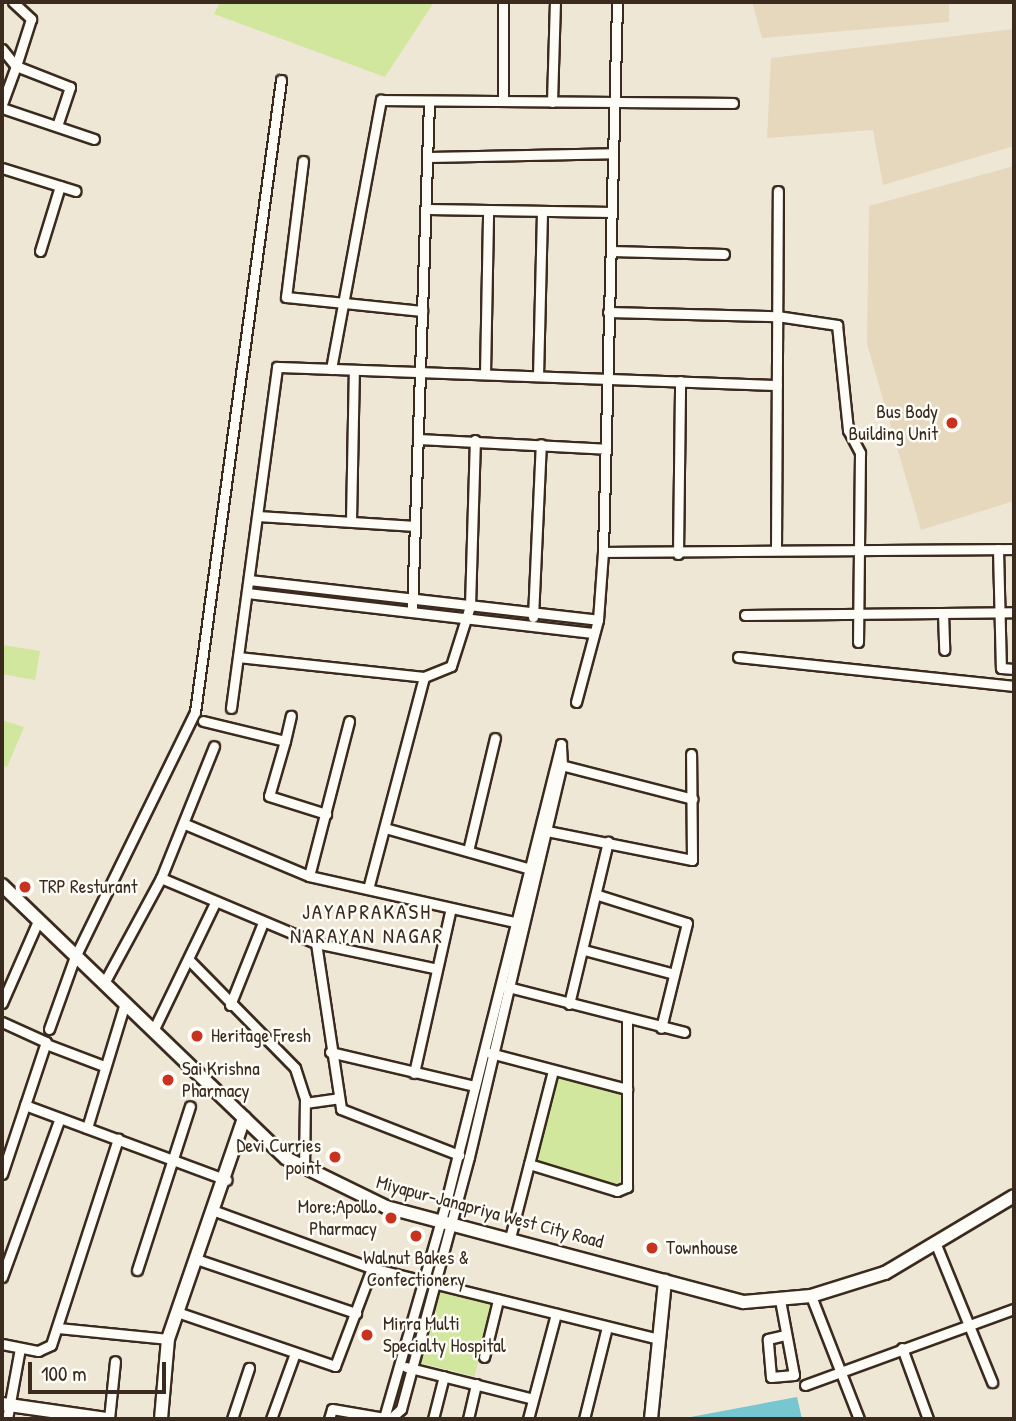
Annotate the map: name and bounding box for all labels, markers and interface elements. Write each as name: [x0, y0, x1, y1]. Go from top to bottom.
place label: Bus Body Building Unit: [849, 401, 938, 445]
marker: Bus Body Building Unit: [944, 415, 960, 431]
place label: TRP Resturant: [39, 876, 138, 898]
marker: TRP Resturant: [17, 879, 33, 895]
district label: JAYAPRAKASH NARAYAN NAGAR: [292, 899, 442, 949]
place label: Heritage Fresh: [211, 1025, 311, 1047]
marker: Heritage Fresh: [189, 1028, 205, 1044]
place label: Sai Krishna Pharmacy: [182, 1058, 260, 1102]
marker: Sai Krishna Pharmacy: [160, 1072, 176, 1088]
place label: Devi Curries point: [236, 1135, 321, 1179]
marker: Devi Curries point: [327, 1149, 343, 1165]
street label: Miyapur-Janapriya West City Road: [374, 1171, 606, 1253]
place label: More;Apollo Pharmacy: [298, 1196, 377, 1240]
marker: More;Apollo Pharmacy: [383, 1210, 399, 1226]
marker: Walnut Bakes & Confectionery: [408, 1228, 424, 1244]
place label: Townhouse: [666, 1237, 738, 1259]
marker: Townhouse: [644, 1240, 660, 1256]
place label: Walnut Bakes & Confectionery: [363, 1247, 469, 1291]
place label: Mirra Multi Specialty Hospital: [383, 1313, 506, 1357]
marker: Mirra Multi Specialty Hospital: [357, 1325, 377, 1345]
scale bar: [32, 1348, 170, 1392]
text: 100 m: [41, 1359, 87, 1388]

